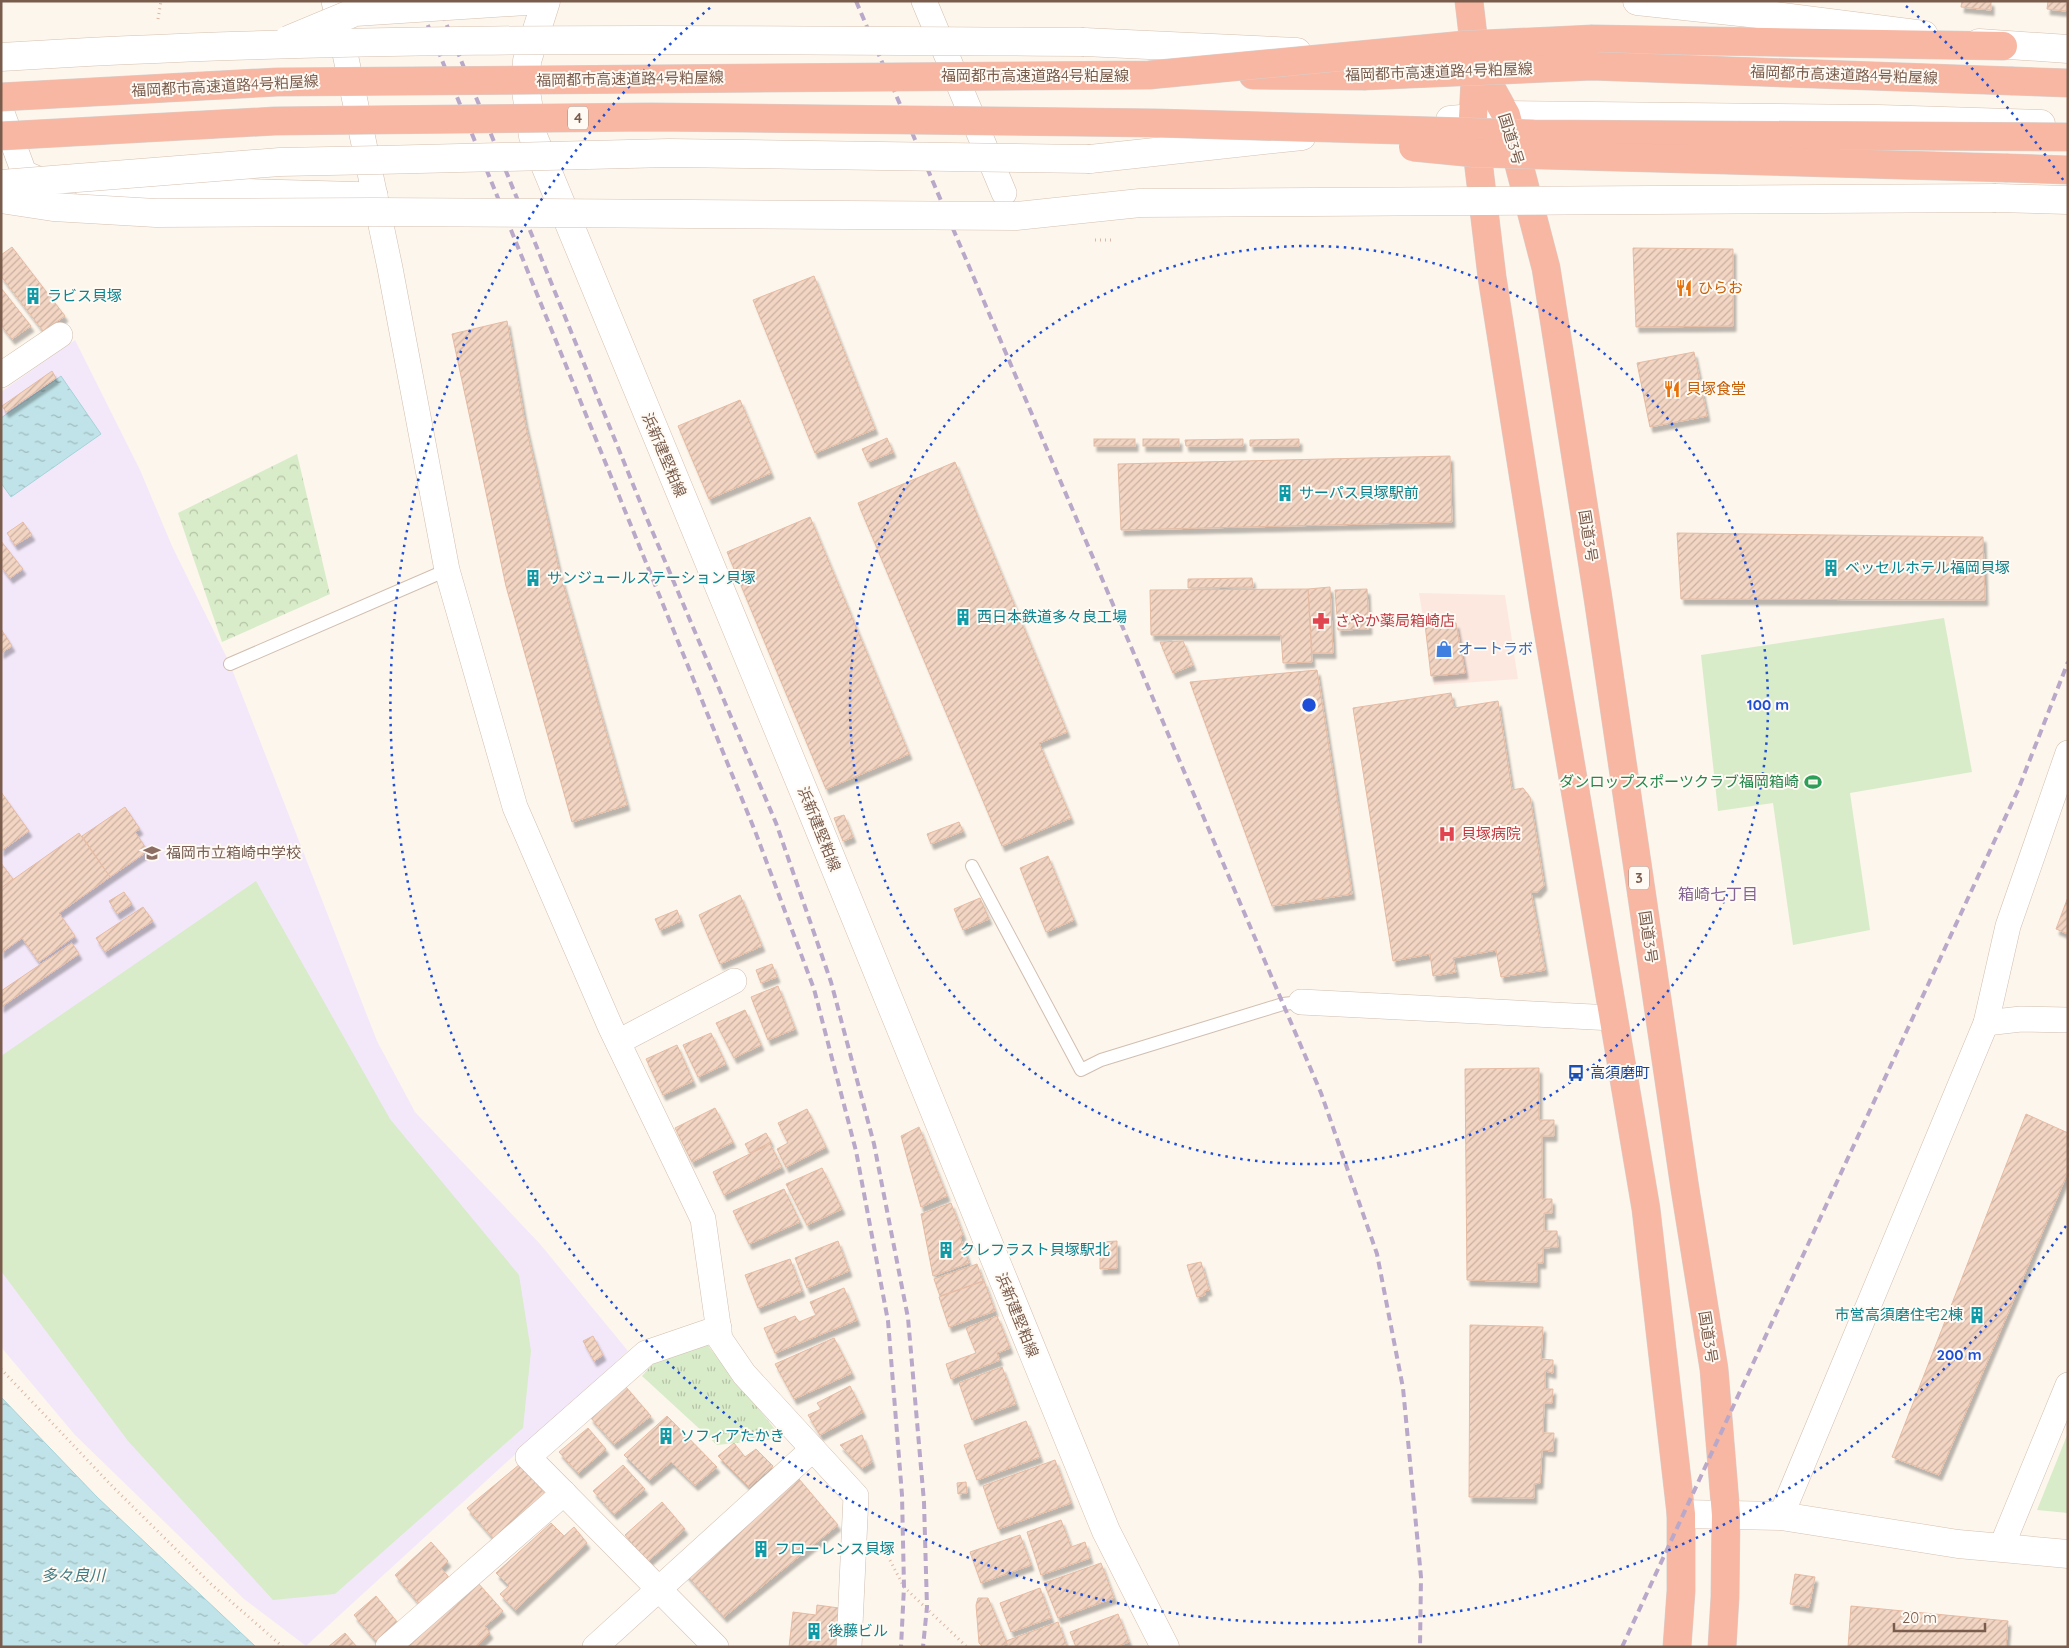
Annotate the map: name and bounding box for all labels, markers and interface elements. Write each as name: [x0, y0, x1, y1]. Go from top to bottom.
street label: 福岡都市高速道路4号粕屋線: [1345, 59, 1533, 84]
street label: 福岡都市高速道路4号粕屋線: [1750, 62, 1938, 87]
street label: 福岡都市高速道路4号粕屋線: [941, 66, 1129, 85]
street label: 福岡都市高速道路4号粕屋線: [536, 67, 724, 90]
street label: 福岡都市高速道路4号粕屋線: [131, 71, 319, 100]
road number: 4: [568, 106, 588, 130]
street label: 国道3号: [1495, 111, 1528, 167]
restaurant icon: ひらお: [1674, 278, 1694, 298]
place label: ひらお: [1698, 278, 1743, 297]
building icon: ラビス貝塚: [23, 286, 43, 306]
place label: ラビス貝塚: [47, 286, 122, 305]
restaurant icon: 貝塚食堂: [1662, 379, 1682, 399]
place label: 貝塚食堂: [1686, 379, 1746, 398]
street label: 浜新建堅粕線: [638, 410, 691, 500]
building icon: サーパス貝塚駅前: [1275, 483, 1295, 503]
place label: サーパス貝塚駅前: [1299, 483, 1419, 502]
street label: 国道3号: [1575, 508, 1602, 564]
building icon: ベッセルホテル福岡貝塚: [1821, 558, 1841, 578]
place label: ベッセルホテル福岡貝塚: [1845, 558, 2010, 577]
building icon: サンジュールステーション貝塚: [523, 568, 543, 588]
place label: サンジュールステーション貝塚: [547, 568, 756, 587]
building icon: 西日本鉄道多々良工場: [953, 607, 973, 627]
place label: 西日本鉄道多々良工場: [977, 607, 1127, 626]
pharmacy icon: さやか薬局箱崎店: [1311, 611, 1331, 631]
place label: さやか薬局箱崎店: [1335, 611, 1455, 630]
shop icon: オートラボ: [1434, 639, 1454, 659]
place label: オートラボ: [1458, 639, 1533, 658]
text: 100 m: [1747, 695, 1789, 714]
centre of rings: [1300, 696, 1318, 714]
place label: ダンロップスポーツクラブ福岡箱崎: [1559, 772, 1799, 791]
sports icon: ダンロップスポーツクラブ福岡箱崎: [1803, 772, 1823, 792]
street label: 浜新建堅粕線: [794, 784, 845, 874]
hospital icon: 貝塚病院: [1437, 824, 1457, 844]
place label: 貝塚病院: [1461, 824, 1521, 843]
school or university icon: 福岡市立箱崎中学校: [142, 843, 162, 863]
place label: 福岡市立箱崎中学校: [166, 843, 301, 862]
road number: 3: [1629, 866, 1649, 890]
district label: 箱崎七丁目: [1678, 884, 1758, 904]
street label: 国道3号: [1635, 909, 1662, 964]
bus stop icon: 高須磨町: [1566, 1063, 1586, 1083]
place label: 高須磨町: [1590, 1063, 1650, 1082]
building icon: クレフラスト貝塚駅北: [936, 1240, 956, 1260]
place label: クレフラスト貝塚駅北: [960, 1240, 1110, 1259]
street label: 浜新建堅粕線: [992, 1270, 1043, 1360]
place label: 市営高須磨住宅2棟: [1835, 1305, 1963, 1324]
building icon: 市営高須磨住宅2棟: [1967, 1305, 1987, 1325]
street label: 国道3号: [1695, 1309, 1722, 1365]
text: 200 m: [1937, 1345, 1982, 1364]
building icon: ソフィアたかき: [656, 1426, 676, 1446]
place label: ソフィアたかき: [680, 1426, 785, 1445]
building icon: フローレンス貝塚: [751, 1539, 771, 1559]
place label: フローレンス貝塚: [775, 1539, 895, 1558]
water label: 多々良川: [41, 1565, 107, 1585]
scale bar: [1894, 1600, 1985, 1632]
text: 20 m: [1902, 1608, 1937, 1627]
building icon: 後藤ビル: [804, 1621, 824, 1641]
place label: 後藤ビル: [828, 1621, 888, 1640]

